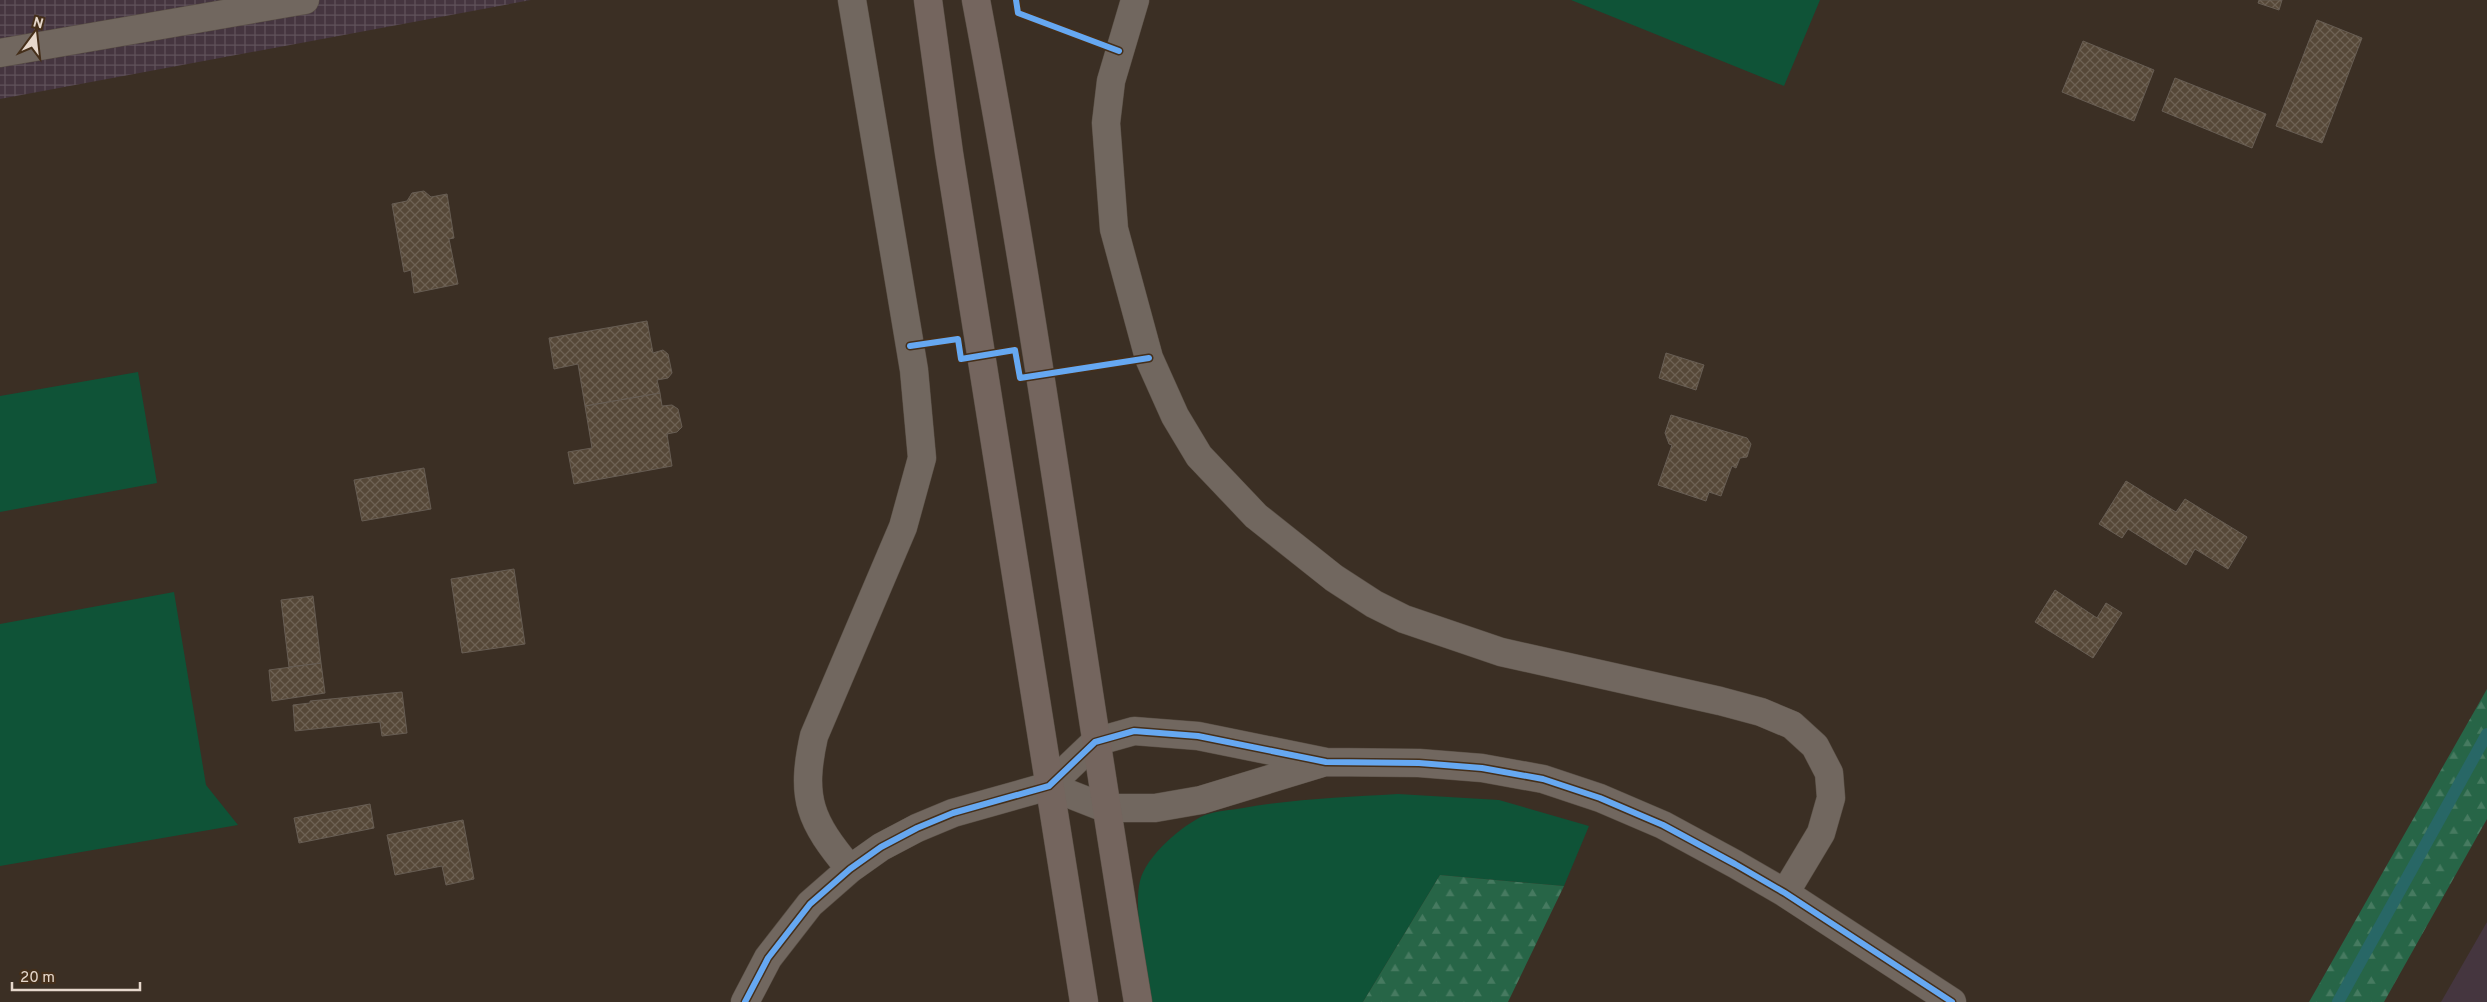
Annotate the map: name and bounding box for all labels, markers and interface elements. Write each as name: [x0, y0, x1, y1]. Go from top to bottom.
north arrow: [10, 10, 60, 60]
text: N: [31, 14, 45, 33]
scale bar: [12, 960, 140, 992]
text: 20 m: [20, 969, 55, 988]

